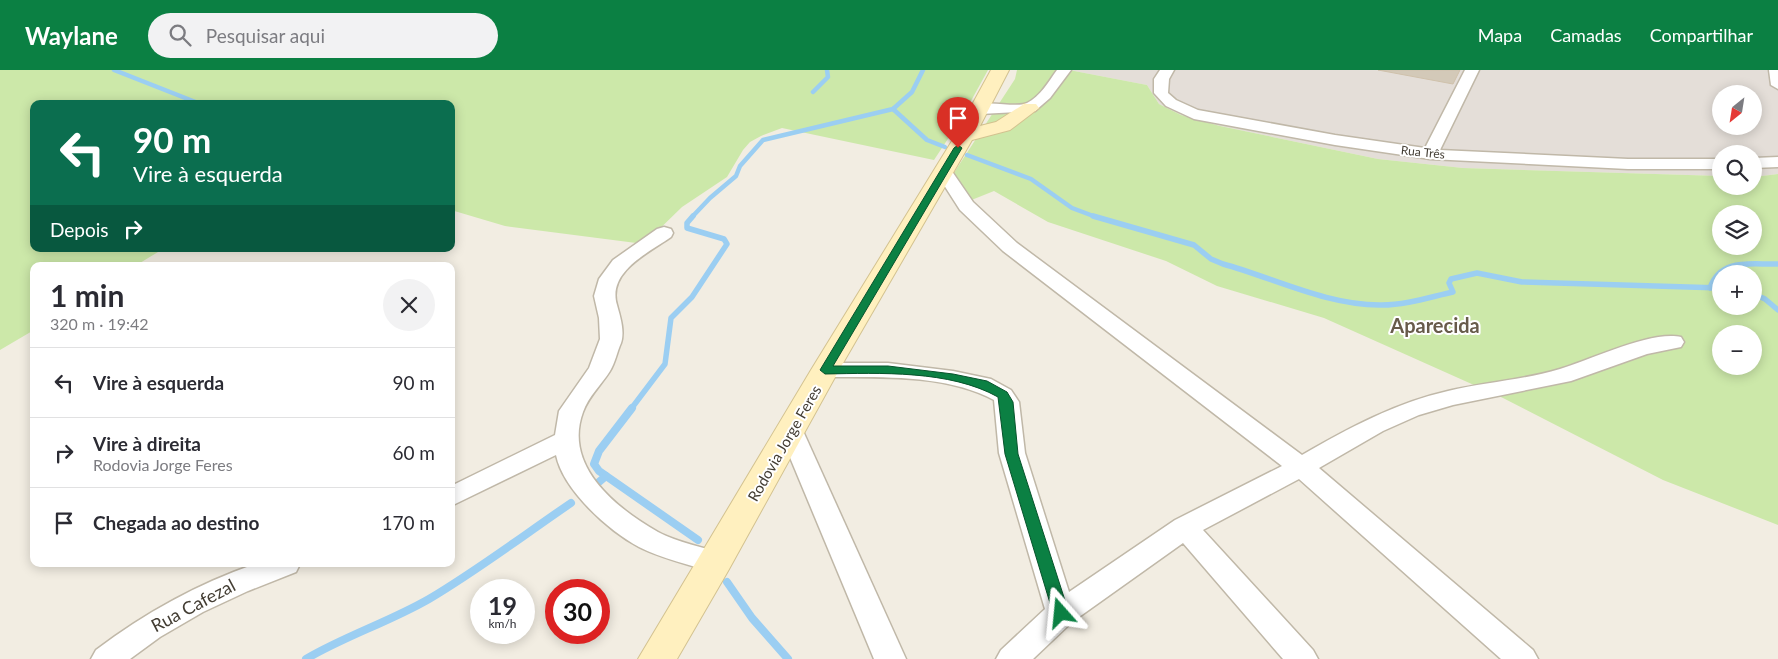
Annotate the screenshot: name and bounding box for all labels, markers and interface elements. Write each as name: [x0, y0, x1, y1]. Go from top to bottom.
search box: [148, 13, 498, 58]
text: Waylane: [25, 21, 118, 50]
icon: search: [166, 21, 194, 49]
text: Pesquisar aqui: [206, 24, 325, 47]
text: Mapa: [1478, 24, 1522, 46]
text: Camadas: [1550, 24, 1622, 46]
text: Compartilhar: [1650, 24, 1753, 46]
north arrow: [1712, 85, 1762, 135]
map controls: [1712, 85, 1762, 375]
pin: [937, 97, 979, 148]
icon: arrive: [944, 104, 972, 132]
text: 90 m: [133, 118, 211, 160]
icon: left: [50, 120, 115, 185]
street label: Rua Três: [1400, 142, 1446, 162]
button: search: [1712, 145, 1762, 195]
text: Vire à esquerda: [133, 160, 283, 187]
button: layers: [1712, 205, 1762, 255]
icon: right: [119, 215, 147, 243]
text: Depois: [50, 218, 109, 241]
button: +: [1712, 265, 1762, 315]
text: 1 min: [50, 277, 124, 313]
button: close: [383, 279, 435, 331]
district label: Aparecida: [1389, 313, 1480, 337]
text: 320 m · 19:42: [50, 314, 149, 333]
button: −: [1712, 325, 1762, 375]
icon: left: [50, 369, 78, 397]
text: Vire à esquerda: [93, 371, 224, 394]
text: 90 m: [392, 371, 435, 394]
street label: Rodovia Jorge Feres: [743, 382, 825, 504]
text: Vire à direita: [93, 432, 201, 455]
icon: right: [50, 439, 78, 467]
text: 60 m: [392, 441, 435, 464]
text: Rodovia Jorge Feres: [93, 455, 233, 474]
icon: arrive: [50, 509, 78, 537]
text: Chegada ao destino: [93, 511, 259, 534]
text: 170 m: [381, 511, 435, 534]
street label: Rua Cafezal: [147, 574, 239, 636]
speed limit sign: 30: [545, 579, 610, 644]
position arrow: [1034, 586, 1086, 638]
text: 19: [488, 590, 517, 620]
text: km/h: [488, 616, 517, 631]

